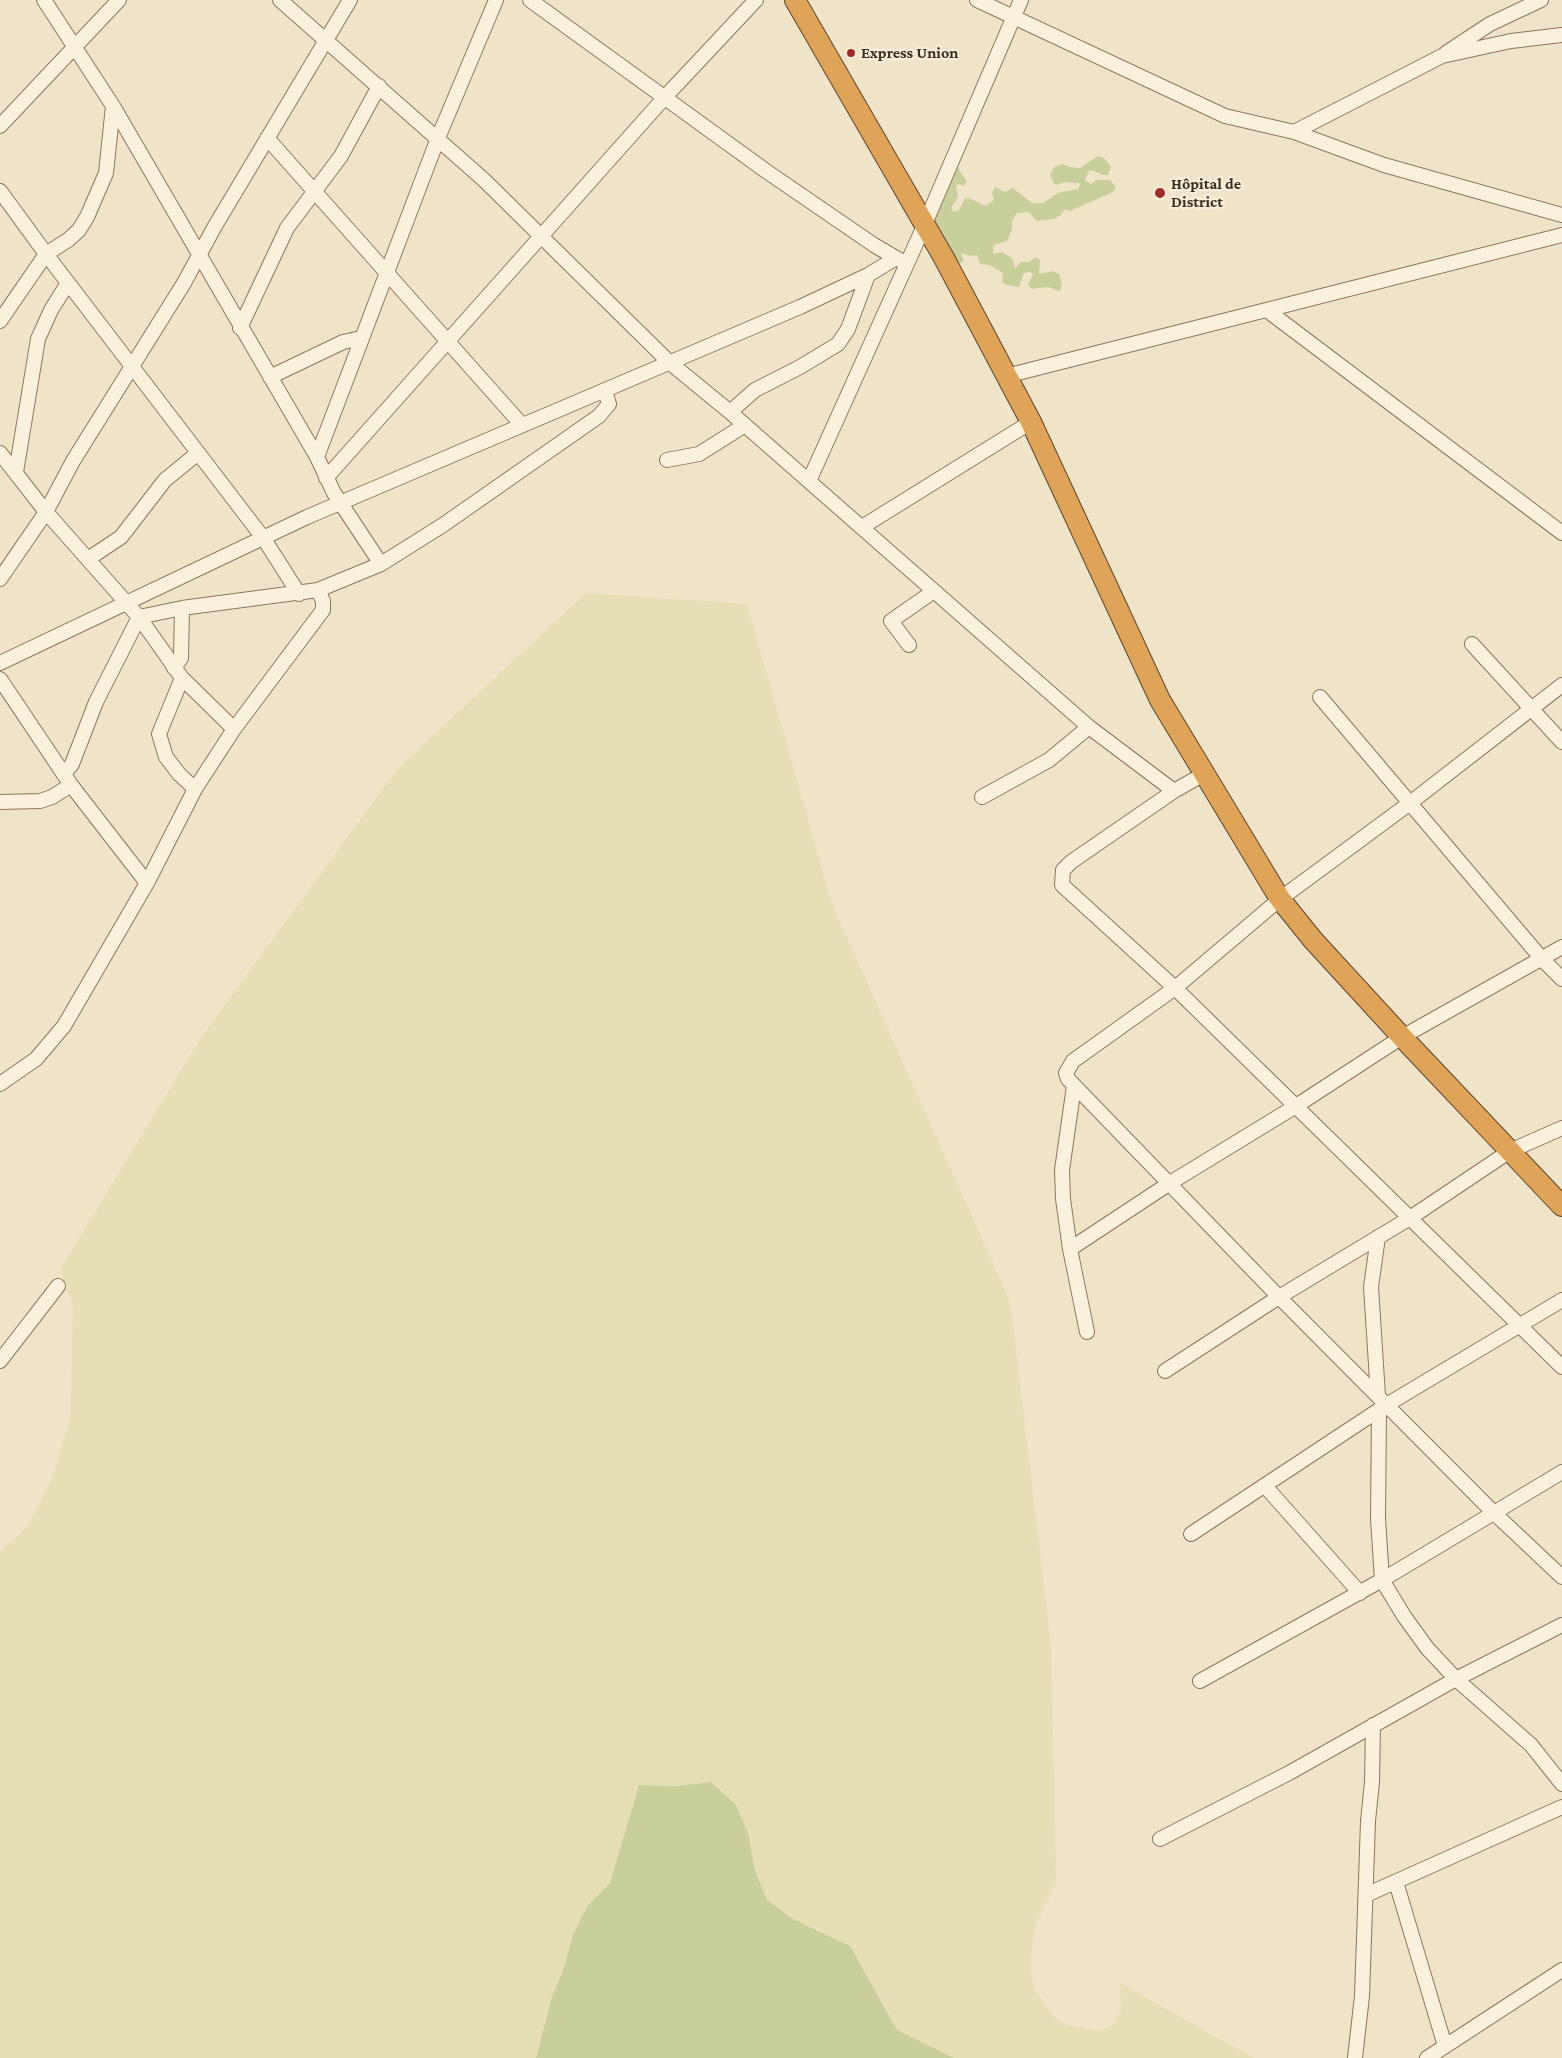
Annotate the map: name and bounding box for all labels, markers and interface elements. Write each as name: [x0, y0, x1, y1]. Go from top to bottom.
place label: Express Union: [861, 43, 959, 63]
marker: Express Union: [845, 47, 857, 59]
place label: Hôpital de District: [1171, 174, 1241, 212]
marker: Hôpital de District: [1153, 186, 1167, 200]

